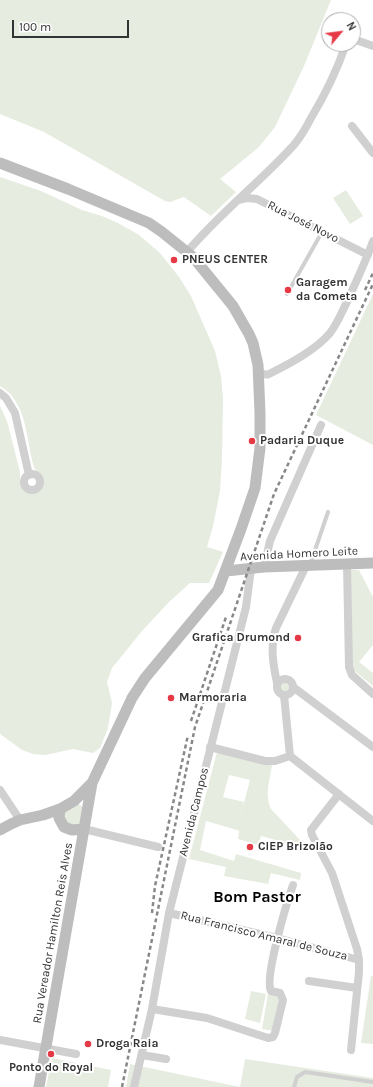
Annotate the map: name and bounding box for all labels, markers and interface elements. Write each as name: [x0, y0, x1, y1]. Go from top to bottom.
scale bar: [14, 12, 131, 38]
north arrow: [321, 12, 361, 52]
text: 100 m: [19, 20, 51, 34]
text: N: [343, 20, 359, 33]
street label: Rua José Novo: [265, 198, 341, 246]
place label: PNEUS CENTER: [182, 253, 268, 267]
marker: PNEUS CENTER: [169, 255, 179, 265]
place label: Garagem da Cometa: [296, 276, 357, 304]
marker: Garagem da Cometa: [283, 285, 293, 295]
place label: Padaria Duque: [260, 434, 344, 448]
marker: Padaria Duque: [247, 436, 257, 446]
street label: Avenida Homero Leite: [240, 544, 358, 564]
place label: Grafica Drumond: [192, 631, 290, 645]
marker: Grafica Drumond: [293, 633, 303, 643]
place label: Marmoraria: [179, 691, 247, 705]
marker: Marmoraria: [166, 693, 176, 703]
street label: Avenida Campos: [176, 766, 212, 858]
place label: CIEP Brizolão: [258, 840, 333, 854]
street label: Rua Vereador Hamilton Reis Alves: [30, 841, 76, 1025]
marker: CIEP Brizolão: [245, 842, 255, 852]
district label: Bom Pastor: [213, 887, 301, 907]
street label: Rua Francisco Amaral de Souza: [179, 908, 349, 964]
place label: Droga Raia: [96, 1037, 158, 1051]
marker: Droga Raia: [83, 1039, 93, 1049]
marker: Ponto do Royal: [46, 1049, 56, 1059]
place label: Ponto do Royal: [9, 1061, 93, 1075]

